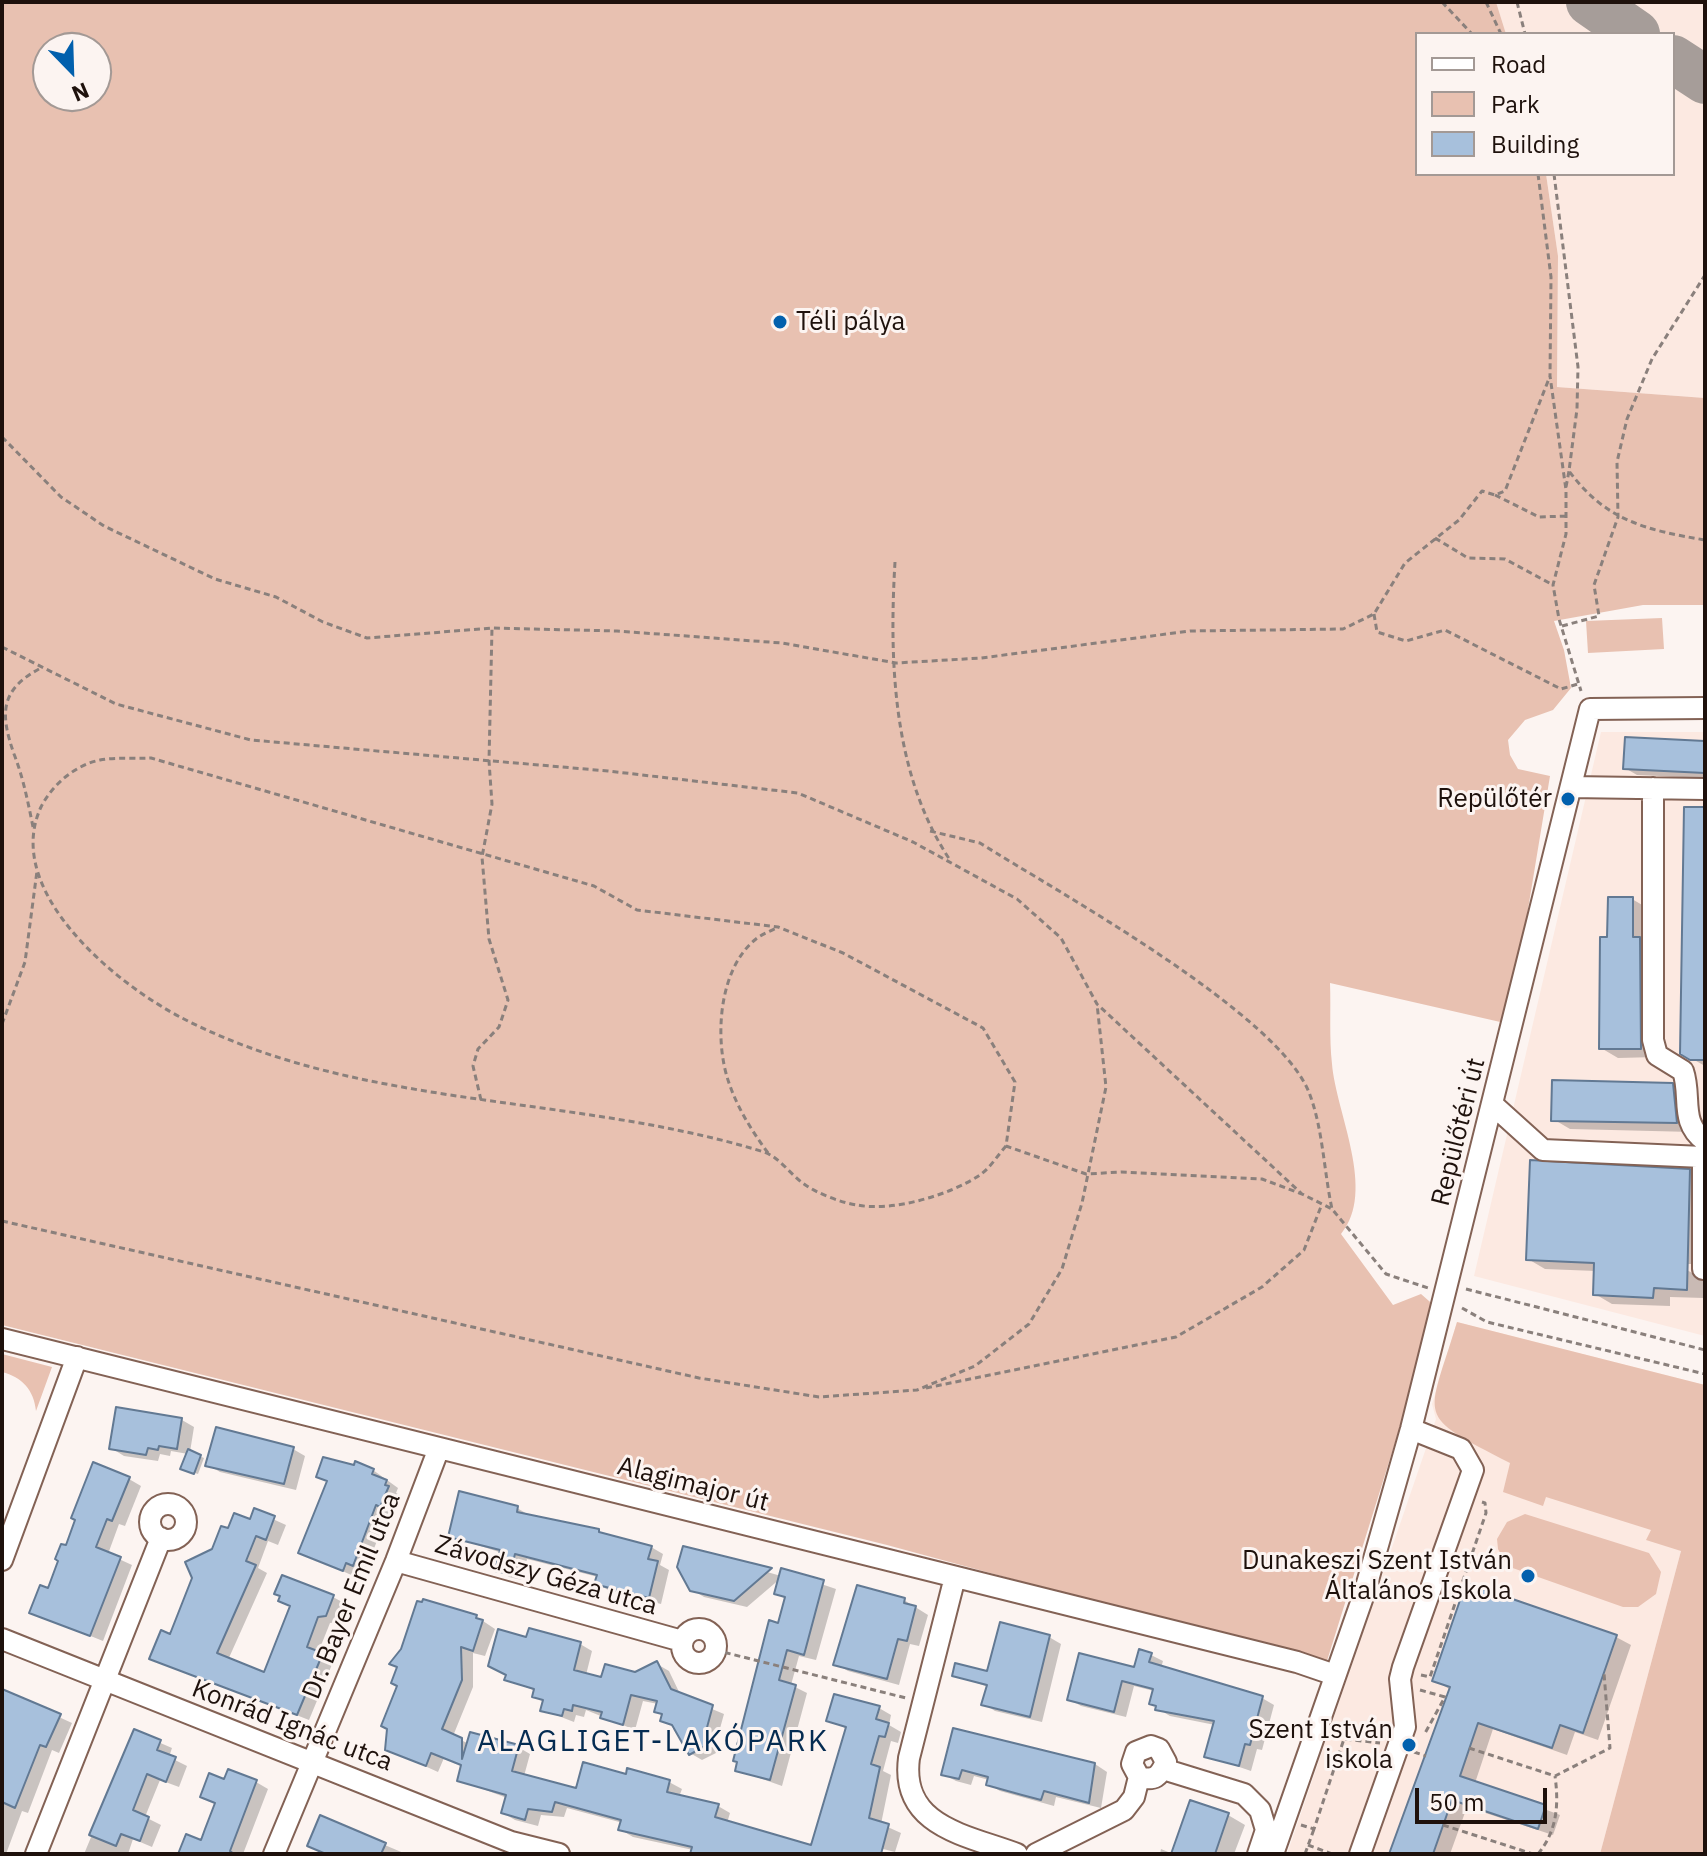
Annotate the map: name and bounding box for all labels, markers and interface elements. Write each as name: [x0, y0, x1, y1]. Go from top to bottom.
north arrow: [32, 32, 112, 112]
legend: [1415, 32, 1675, 176]
text: Road: [1491, 48, 1546, 80]
text: N: [68, 76, 94, 109]
text: Park: [1491, 88, 1540, 120]
text: Building: [1491, 128, 1579, 160]
place label: Téli pálya: [796, 306, 905, 338]
marker: Téli pálya: [771, 313, 789, 331]
place label: Repülőtér: [1437, 783, 1552, 815]
marker: Repülőtér: [1559, 790, 1577, 808]
street label: Repülőtéri út: [1426, 1055, 1492, 1209]
street label: Alagimajor út: [614, 1451, 772, 1519]
street label: Dr. Bayer Emil utca: [296, 1488, 408, 1704]
street label: Závodszy Géza utca: [431, 1529, 661, 1623]
place label: Dunakeszi Szent István Általános Iskola: [1242, 1545, 1512, 1606]
marker: Dunakeszi Szent István Általános Iskola: [1519, 1567, 1537, 1585]
street label: Konrád Ignác utca: [187, 1673, 397, 1779]
place label: Szent István iskola: [1249, 1714, 1393, 1776]
district label: ALAGLIGET-LAKÓPARK: [477, 1724, 829, 1760]
marker: Szent István iskola: [1400, 1736, 1418, 1754]
scale bar: [1419, 1772, 1551, 1822]
text: 50 m: [1429, 1786, 1484, 1818]

